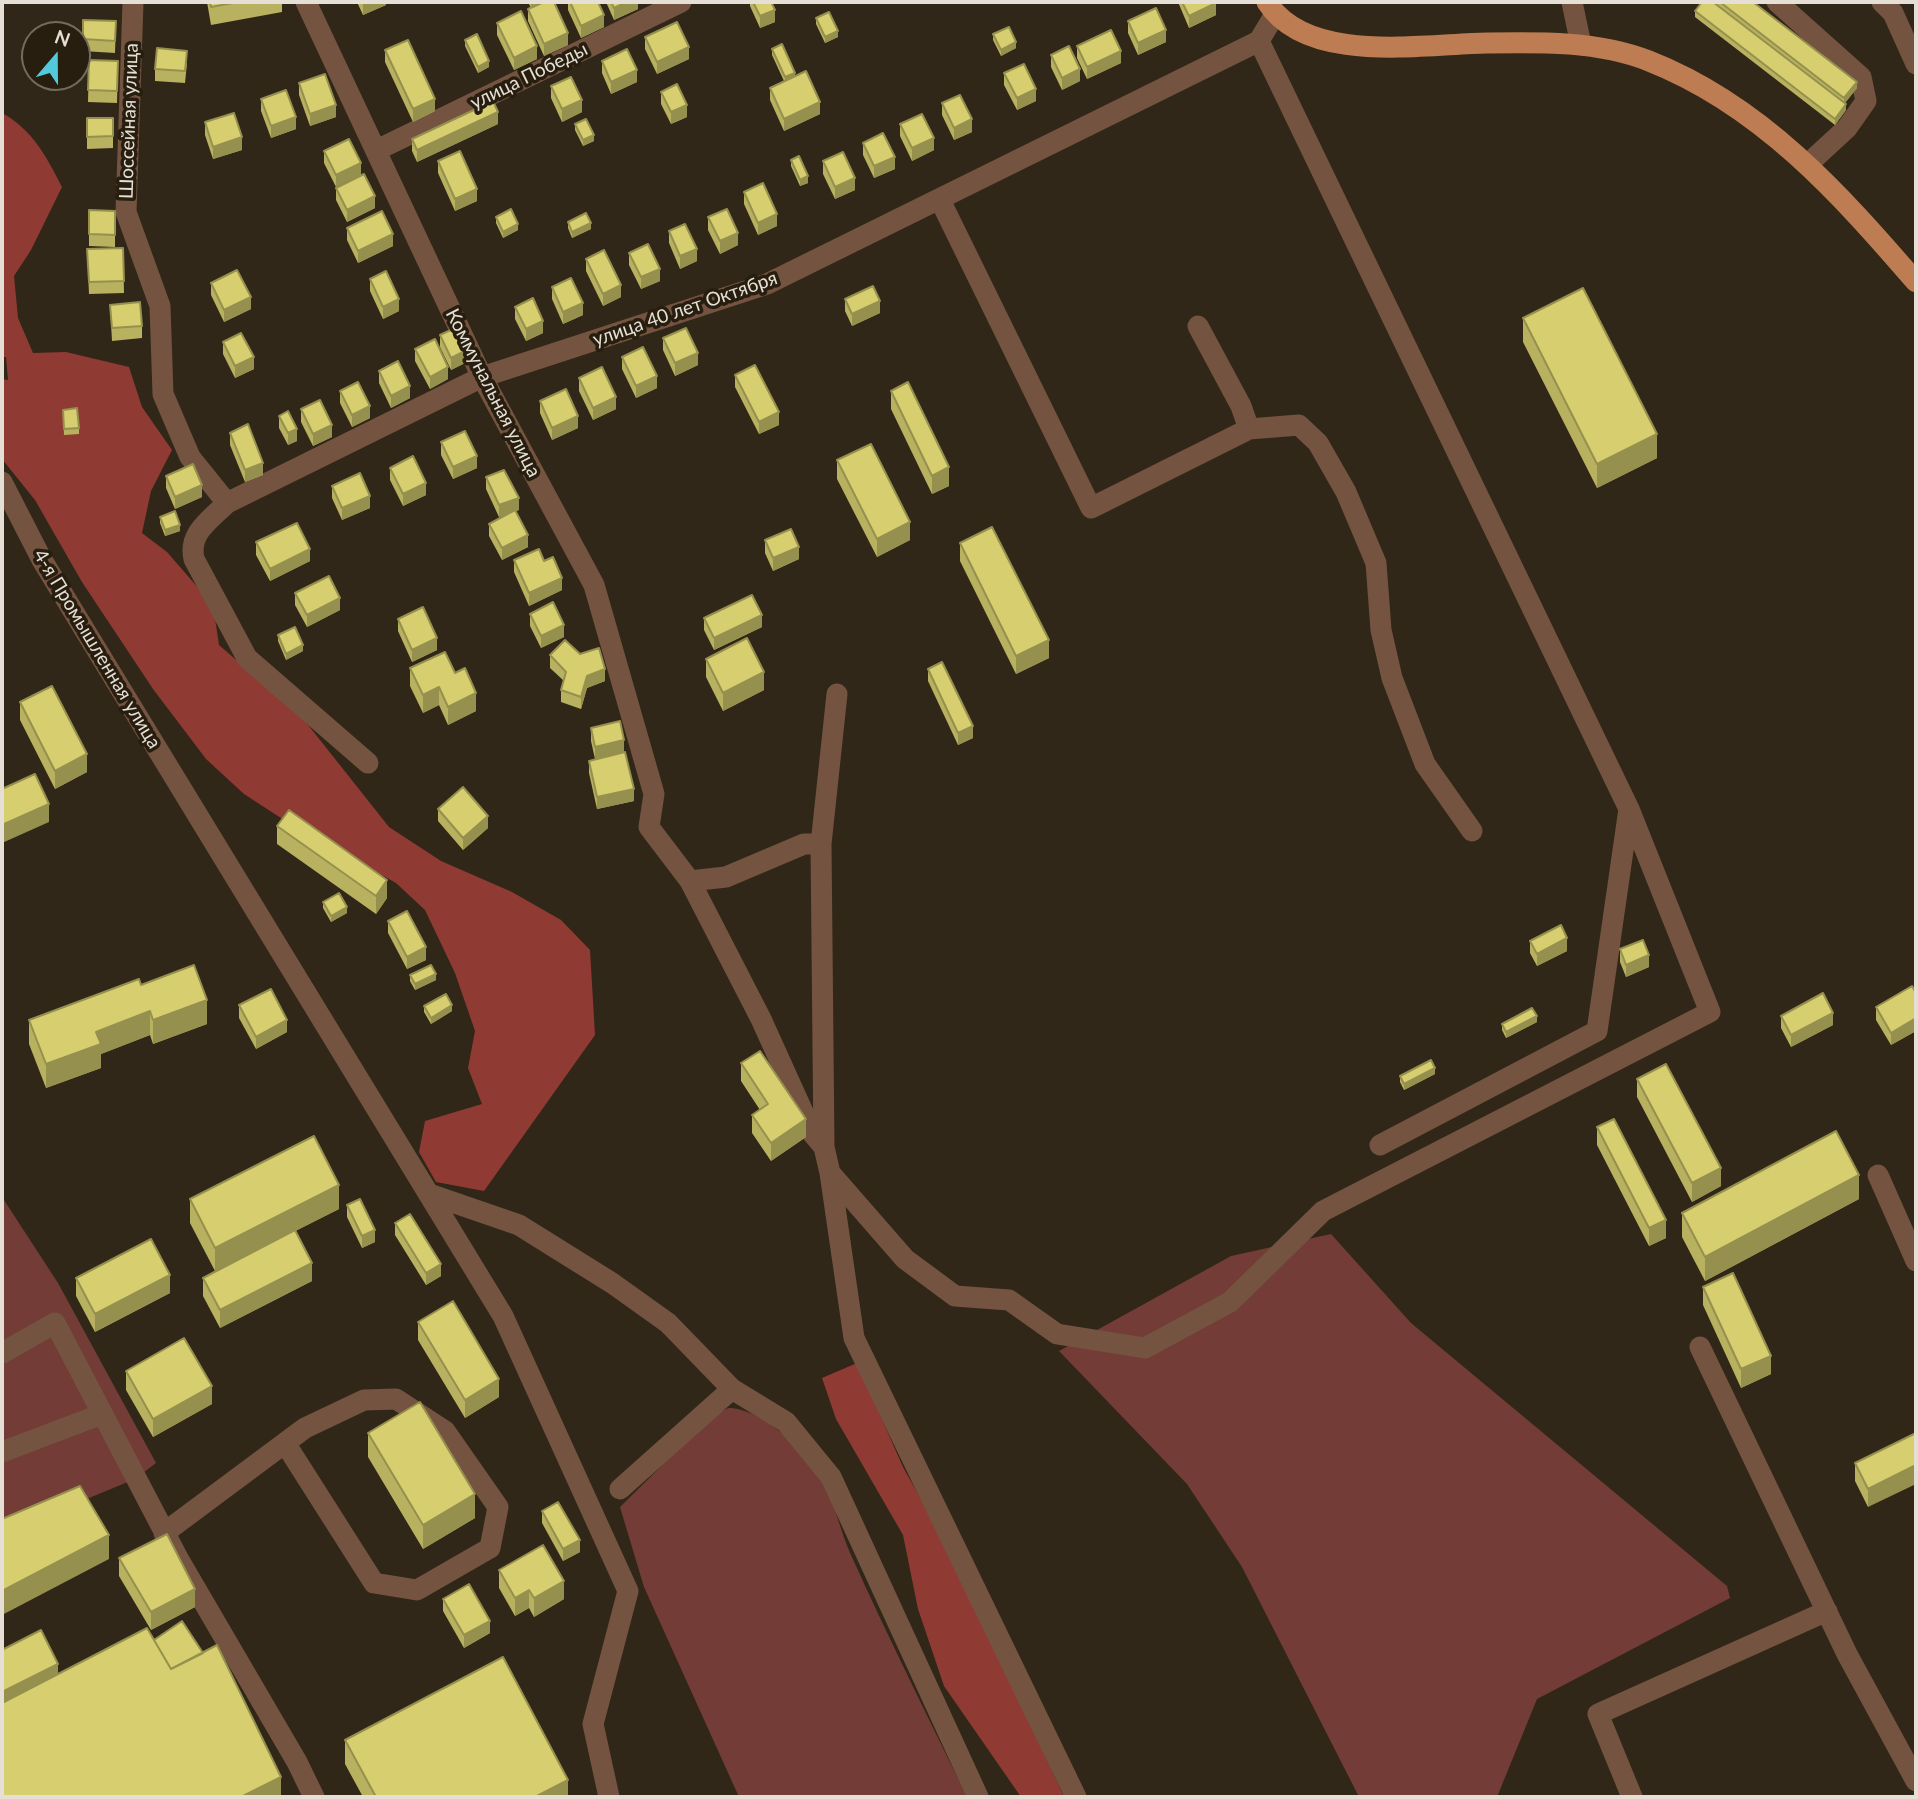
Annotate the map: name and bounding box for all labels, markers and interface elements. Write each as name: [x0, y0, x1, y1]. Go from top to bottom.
north arrow: [21, 21, 91, 91]
text: N: [52, 24, 73, 51]
street label: улица Победы: [467, 38, 591, 114]
street label: Шоссейная улица: [115, 43, 143, 199]
street label: улица 40 лет Октября: [590, 267, 780, 351]
street label: Коммунальная улица: [441, 305, 545, 481]
street label: 4-я Промышленная улица: [28, 545, 166, 753]

